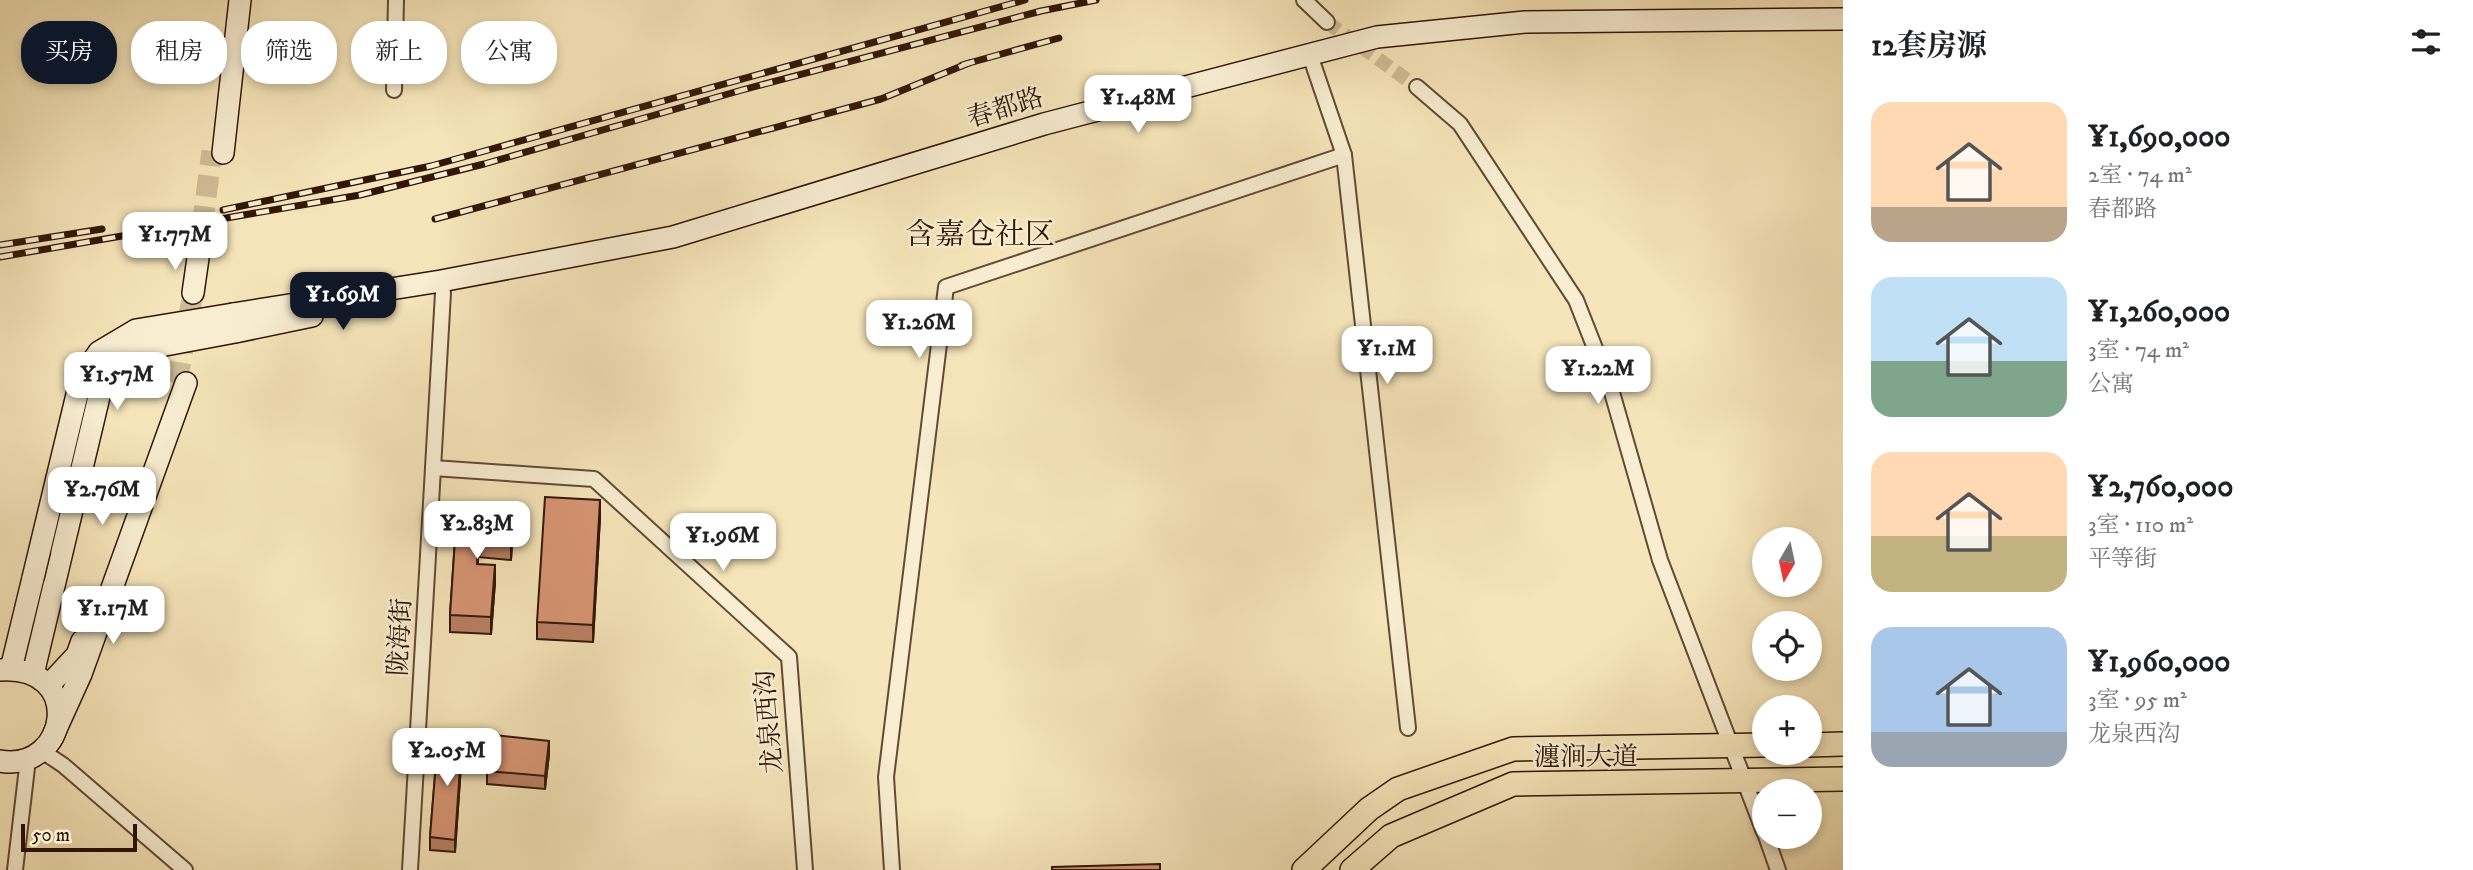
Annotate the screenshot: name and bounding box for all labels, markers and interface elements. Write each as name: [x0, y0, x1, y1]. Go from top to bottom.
chip: 买房: [21, 21, 117, 84]
chip: 租房: [131, 21, 227, 84]
chip: 筛选: [241, 21, 337, 84]
chip: 新上: [351, 21, 447, 84]
chip: 公寓: [461, 21, 557, 84]
icon: filters: [2407, 23, 2445, 61]
text: 12套房源: [1871, 28, 1987, 65]
pin: ¥1.48M: [1081, 76, 1195, 135]
street label: 春都路: [963, 81, 1048, 136]
text: ¥1.48M: [1100, 83, 1176, 112]
text: ¥1,690,000: [2088, 119, 2230, 156]
icon: home: [1927, 130, 2011, 214]
text: 2室 · 74 m²: [2088, 161, 2192, 190]
text: 春都路: [2088, 195, 2157, 224]
pin: ¥1.77M: [118, 212, 232, 272]
district label: 含嘉仓社区: [905, 217, 1055, 254]
text: ¥1.77M: [138, 220, 212, 249]
pin: ¥1.69M: [286, 272, 400, 332]
text: ¥1.69M: [306, 280, 380, 309]
text: ¥1,260,000: [2088, 294, 2230, 331]
pin: ¥1.26M: [862, 300, 976, 360]
icon: home: [1927, 305, 2011, 389]
text: ¥1.26M: [882, 308, 956, 337]
pin: ¥1.1M: [1338, 326, 1436, 386]
text: ¥1.1M: [1358, 334, 1416, 363]
text: 3室 · 74 m²: [2088, 336, 2189, 365]
pin: ¥1.22M: [1541, 346, 1655, 406]
pin: ¥1.57M: [60, 352, 174, 412]
text: ¥1.22M: [1562, 354, 1634, 383]
text: ¥1.57M: [80, 360, 154, 389]
text: 公寓: [2088, 370, 2134, 399]
pin: ¥2.76M: [45, 468, 159, 527]
text: ¥2,760,000: [2088, 469, 2233, 506]
text: ¥2.76M: [64, 475, 140, 504]
icon: home: [1927, 480, 2011, 564]
pin: ¥2.83M: [420, 502, 534, 561]
text: ¥2.83M: [440, 509, 514, 538]
text: 3室 · 110 m²: [2088, 511, 2193, 540]
pin: ¥1.96M: [666, 514, 780, 573]
text: ¥1.96M: [686, 521, 760, 550]
north arrow: [1752, 527, 1822, 597]
map controls: [1752, 527, 1822, 849]
text: 平等街: [2088, 545, 2157, 574]
pin: ¥1.17M: [56, 586, 170, 646]
text: ¥1.17M: [78, 594, 148, 623]
street label: 陇海街: [382, 597, 419, 677]
button: locate: [1752, 611, 1822, 681]
text: ¥1,960,000: [2088, 644, 2230, 681]
icon: home: [1927, 655, 2011, 739]
street label: 龙泉西沟: [749, 669, 790, 775]
text: 3室 · 95 m²: [2088, 686, 2187, 715]
button: +: [1752, 695, 1822, 765]
text: 龙泉西沟: [2088, 720, 2180, 749]
pin: ¥2.05M: [390, 728, 504, 788]
text: ¥2.05M: [408, 736, 486, 765]
street label: 瀍涧大道: [1534, 741, 1638, 774]
button: −: [1752, 779, 1822, 849]
scale bar: [21, 821, 136, 853]
text: 50 m: [32, 824, 70, 847]

